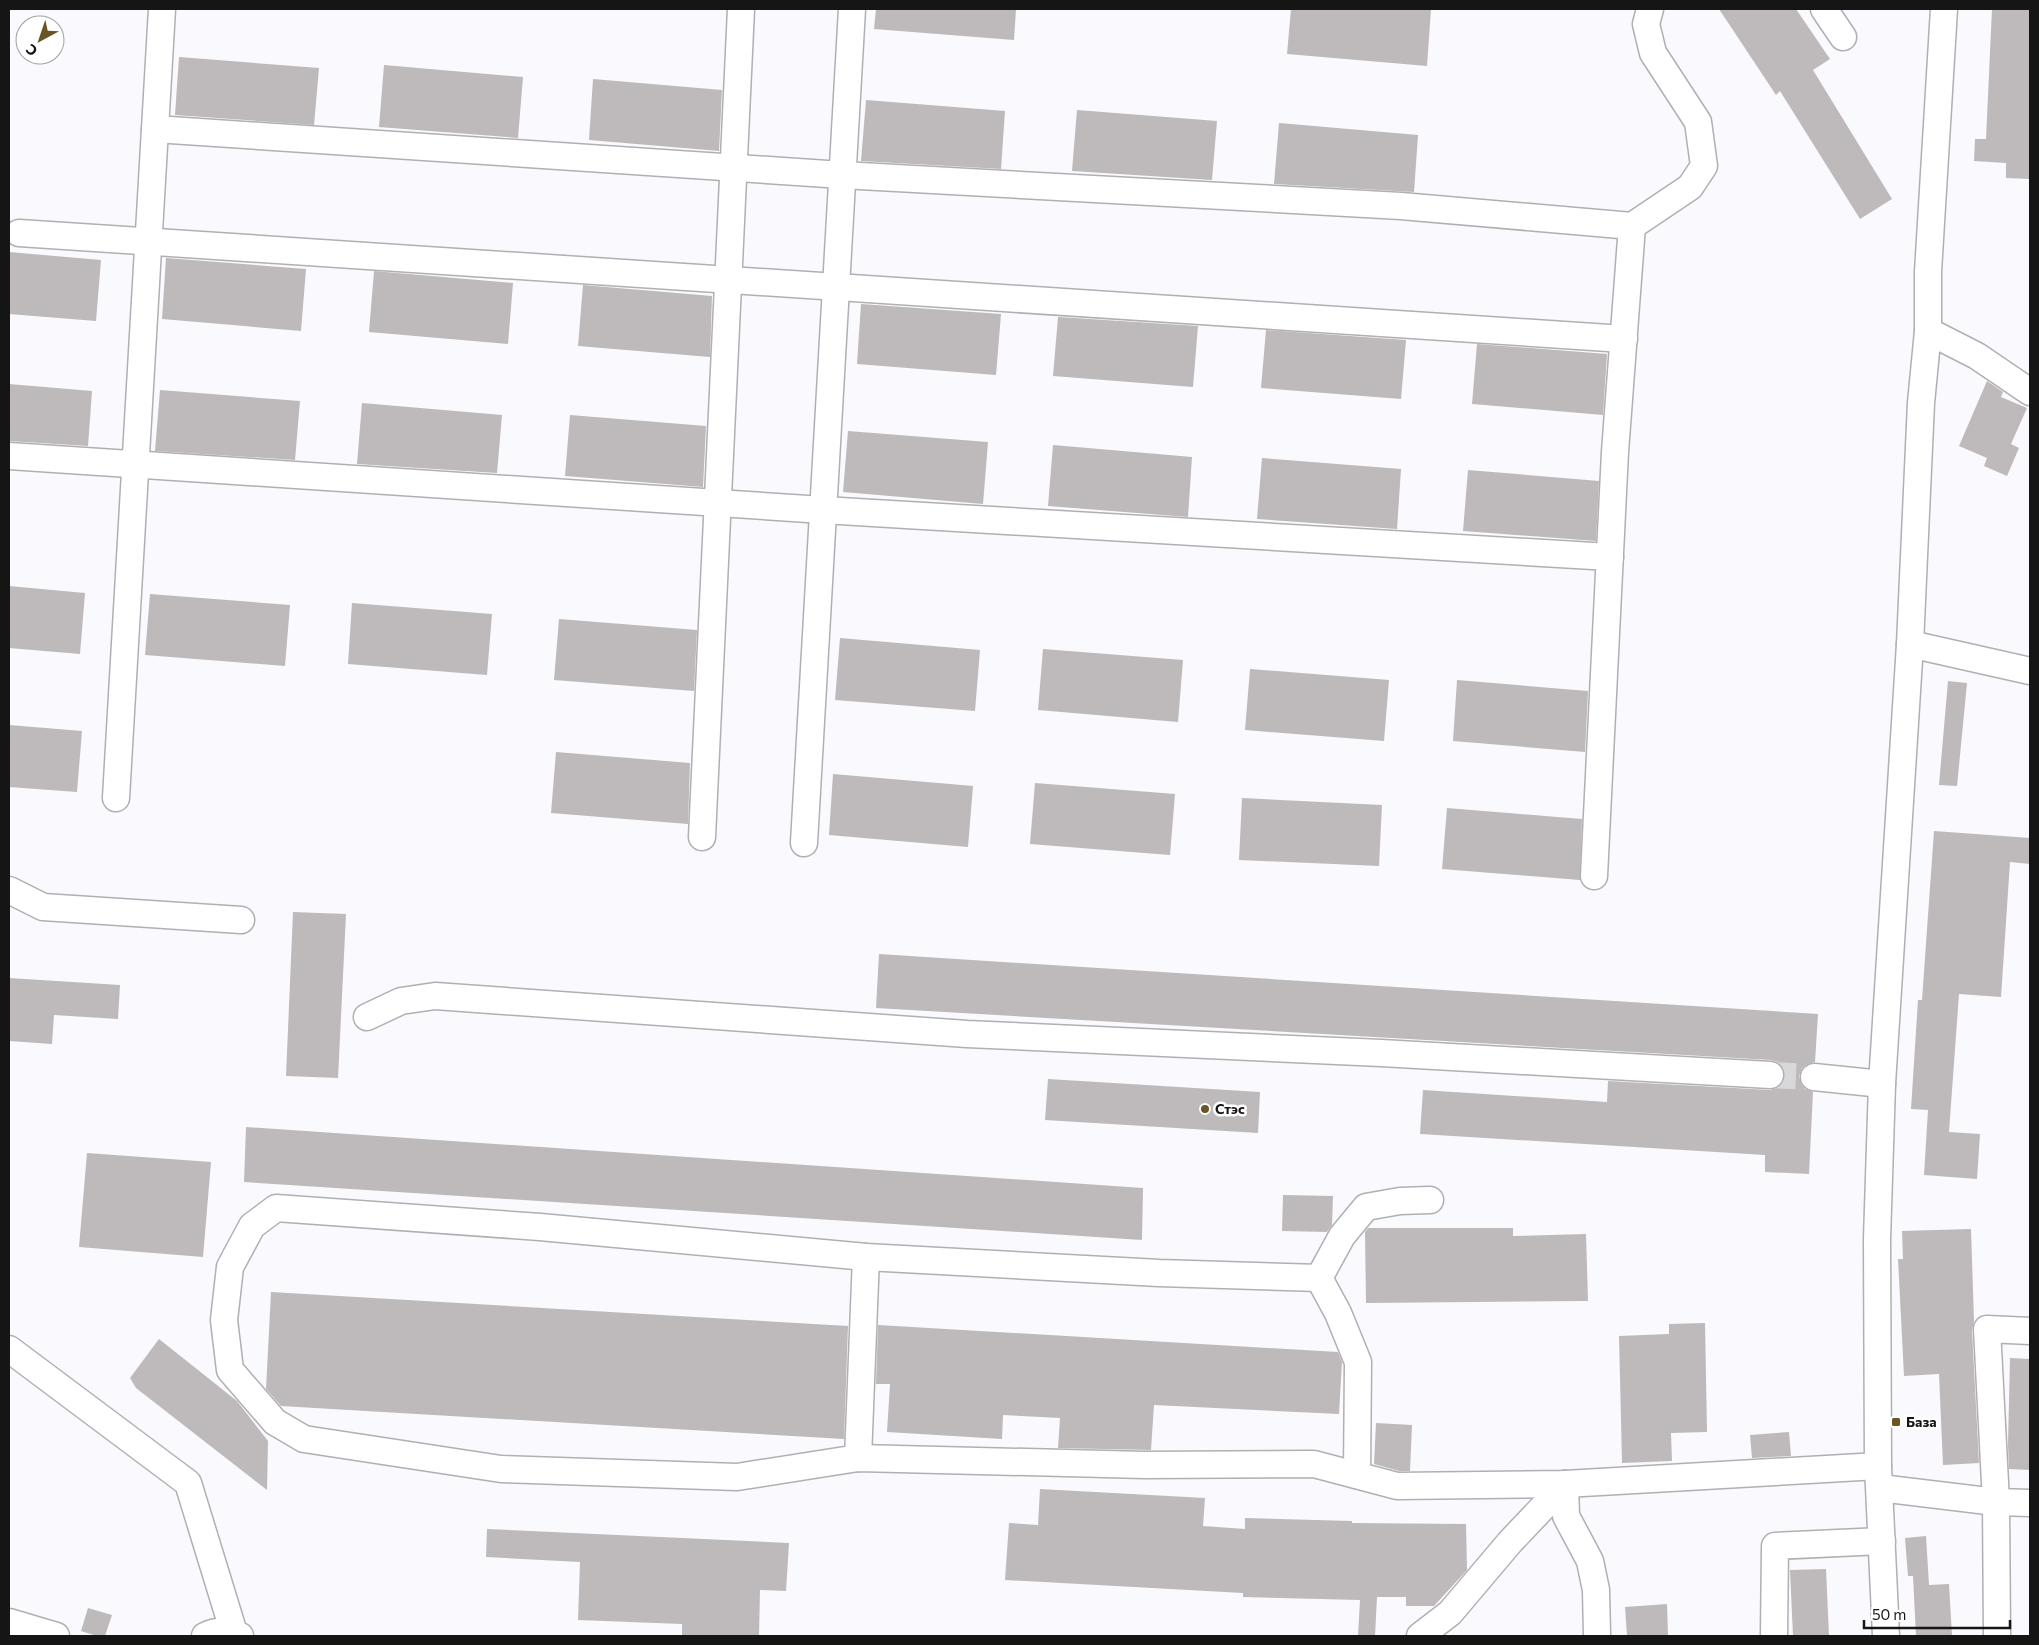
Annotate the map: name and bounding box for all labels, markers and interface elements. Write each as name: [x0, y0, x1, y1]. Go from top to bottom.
north arrow: [15, 15, 65, 65]
text: С: [22, 41, 40, 60]
place label: Стэс: [1215, 1100, 1245, 1117]
marker: Стэс: [1199, 1103, 1211, 1115]
place label: База: [1906, 1413, 1937, 1430]
marker: База: [1890, 1416, 1902, 1428]
scale bar: [1864, 1598, 2010, 1630]
text: 50 m: [1872, 1605, 1906, 1623]

